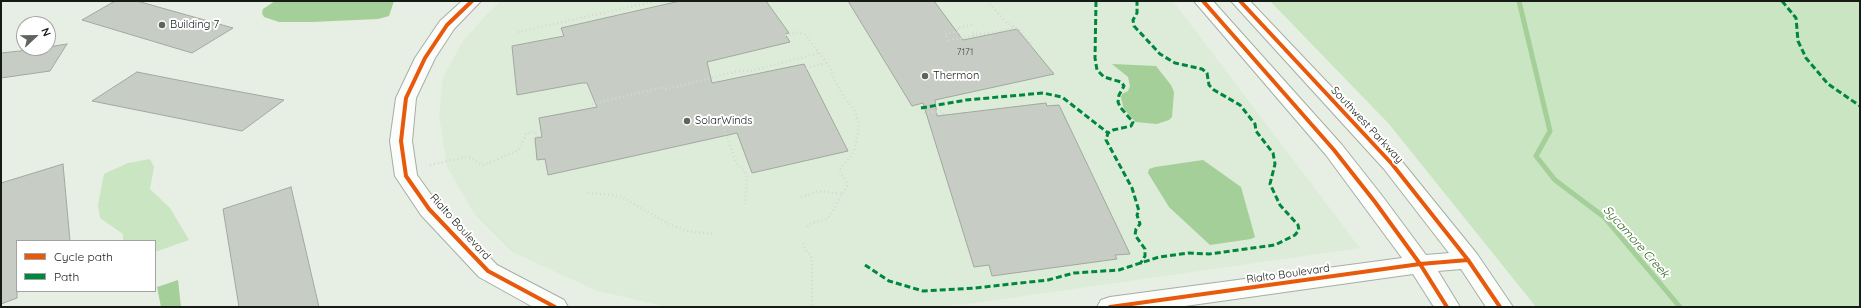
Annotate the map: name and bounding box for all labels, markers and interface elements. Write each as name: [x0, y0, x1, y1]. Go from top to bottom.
north arrow: [16, 16, 56, 56]
place label: Building 7: [170, 18, 219, 32]
marker: Building 7: [157, 20, 167, 30]
text: N: [38, 26, 54, 38]
house number: 7171: [957, 47, 973, 57]
place label: Thermon: [933, 69, 979, 83]
marker: Thermon: [920, 71, 930, 81]
street label: Southwest Parkway: [1328, 84, 1406, 166]
place label: SolarWinds: [695, 114, 752, 128]
marker: SolarWinds: [682, 116, 692, 126]
street label: Rialto Boulevard: [427, 191, 493, 263]
water label: Sycamore Creek: [1600, 203, 1672, 281]
legend: [16, 240, 156, 292]
text: Cycle path: [54, 249, 113, 264]
street label: Rialto Boulevard: [1246, 262, 1330, 286]
text: Path: [54, 269, 79, 284]

